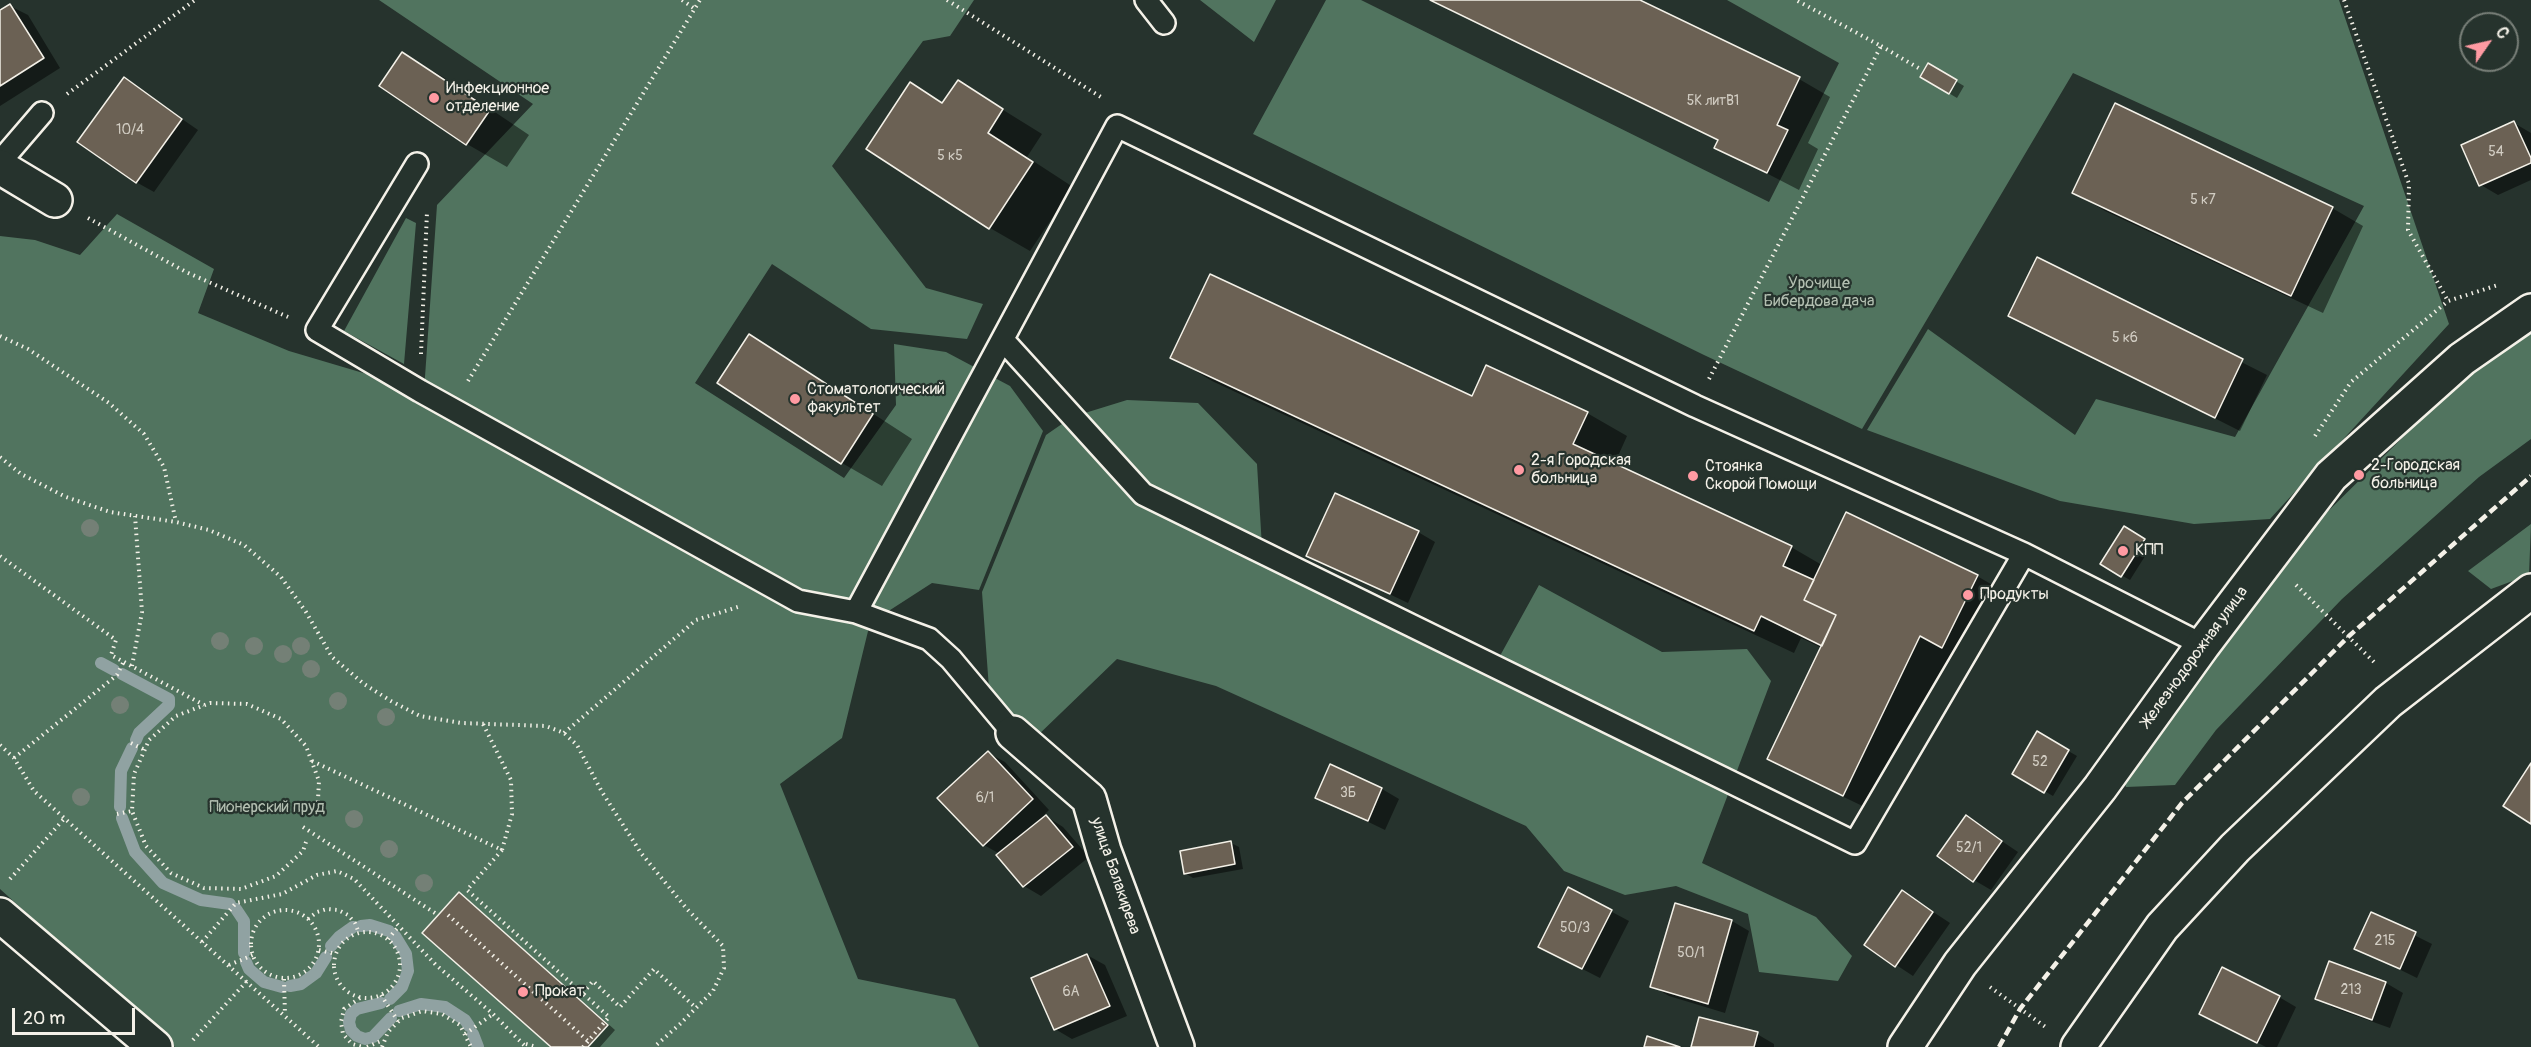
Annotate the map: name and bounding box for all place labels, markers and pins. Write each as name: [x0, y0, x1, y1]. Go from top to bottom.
place label: Инфекционное отделение: [446, 79, 549, 117]
marker: Инфекционное отделение: [427, 91, 441, 105]
place label: Стоматологический факультет: [807, 380, 945, 418]
marker: Стоматологический факультет: [788, 392, 802, 406]
place label: 2-я Городская больница: [1531, 451, 1631, 489]
place label: 2-Городская больница: [2371, 456, 2460, 494]
place label: Стоянка Скорой Помощи: [1705, 457, 1816, 495]
marker: 2-я Городская больница: [1512, 463, 1526, 477]
marker: 2-Городская больница: [2352, 468, 2366, 482]
marker: Стоянка Скорой Помощи: [1686, 469, 1700, 483]
place label: КПП: [2135, 541, 2163, 561]
marker: КПП: [2116, 544, 2130, 558]
place label: Продукты: [1980, 585, 2049, 605]
marker: Продукты: [1961, 588, 1975, 602]
place label: Прокат: [535, 982, 584, 1002]
marker: Прокат: [516, 985, 530, 999]

